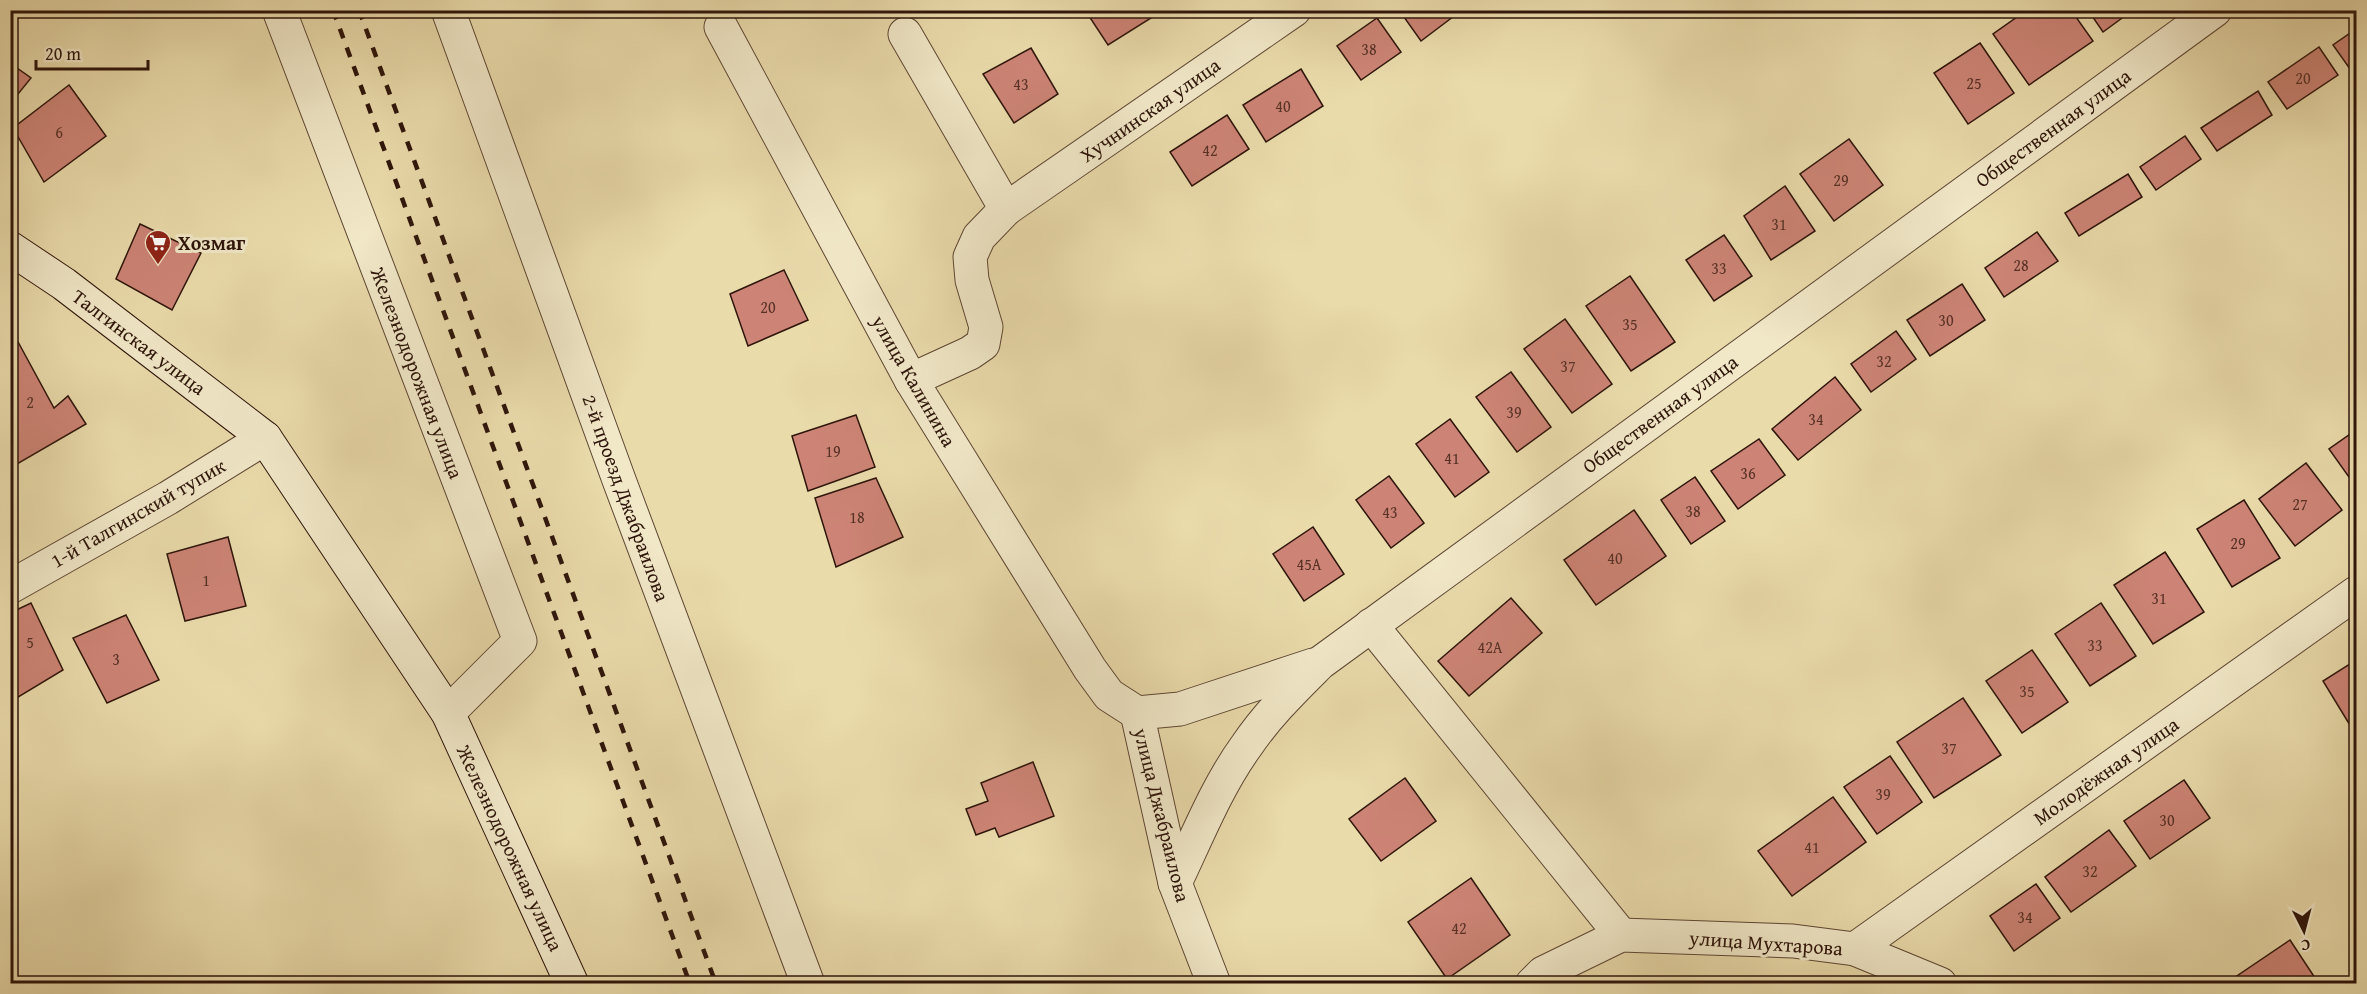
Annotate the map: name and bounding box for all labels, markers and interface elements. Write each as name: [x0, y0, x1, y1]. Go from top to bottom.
scale bar: [36, 33, 148, 71]
house number: 38: [1361, 37, 1377, 61]
text: 20 m: [45, 40, 81, 67]
street label: Хучнинская улица: [1074, 50, 1226, 169]
street label: Общественная улица: [1969, 61, 2137, 194]
house number: 20: [2295, 66, 2311, 90]
house number: 25: [1966, 71, 1982, 95]
house number: 43: [1013, 72, 1029, 96]
house number: 40: [1275, 94, 1291, 118]
house number: 6: [55, 120, 63, 144]
house number: 42: [1202, 138, 1218, 162]
house number: 29: [1833, 168, 1849, 192]
house number: 31: [1771, 212, 1787, 236]
supermarket icon: Хозмаг: [143, 228, 173, 266]
place label: Хозмаг: [178, 228, 245, 257]
house number: 28: [2013, 253, 2029, 277]
house number: 33: [1711, 256, 1727, 280]
street label: Железнодорожная улица: [363, 262, 471, 483]
street label: Талгинская улица: [66, 282, 213, 402]
house number: 20: [760, 295, 776, 319]
house number: 30: [1938, 308, 1954, 332]
street label: улица Калинина: [864, 309, 964, 452]
house number: 35: [1622, 312, 1638, 336]
street label: Общественная улица: [1576, 347, 1744, 480]
house number: 32: [1876, 349, 1892, 373]
house number: 37: [1560, 354, 1576, 378]
house number: 2: [26, 390, 34, 414]
street label: 2-й проезд Джабраилова: [576, 390, 678, 606]
house number: 39: [1506, 400, 1522, 424]
house number: 34: [1808, 407, 1824, 431]
house number: 19: [825, 439, 841, 463]
house number: 41: [1444, 446, 1460, 470]
street label: 1-й Талгинский тупик: [45, 450, 231, 574]
house number: 36: [1740, 461, 1756, 485]
house number: 27: [2292, 492, 2308, 516]
house number: 38: [1685, 499, 1701, 523]
house number: 43: [1382, 500, 1398, 524]
house number: 18: [849, 505, 865, 529]
house number: 29: [2230, 531, 2246, 555]
house number: 40: [1607, 546, 1623, 570]
house number: 45А: [1296, 552, 1322, 576]
house number: 1: [202, 568, 210, 592]
house number: 31: [2151, 586, 2167, 610]
house number: 5: [26, 630, 34, 654]
house number: 33: [2087, 633, 2103, 657]
house number: 42А: [1477, 635, 1503, 659]
house number: 3: [112, 647, 120, 671]
house number: 35: [2019, 679, 2035, 703]
street label: Молодёжная улица: [2027, 709, 2185, 832]
street label: улица Джабраилова: [1127, 724, 1198, 905]
house number: 37: [1941, 736, 1957, 760]
street label: Железнодорожная улица: [449, 739, 571, 956]
house number: 39: [1875, 782, 1891, 806]
house number: 30: [2159, 808, 2175, 832]
house number: 41: [1804, 835, 1820, 859]
house number: 32: [2082, 859, 2098, 883]
north arrow: [2274, 901, 2334, 961]
house number: 34: [2017, 905, 2033, 929]
house number: 42: [1451, 916, 1467, 940]
street label: улица Мухтарова: [1687, 923, 1844, 962]
text: С: [2300, 934, 2311, 958]

